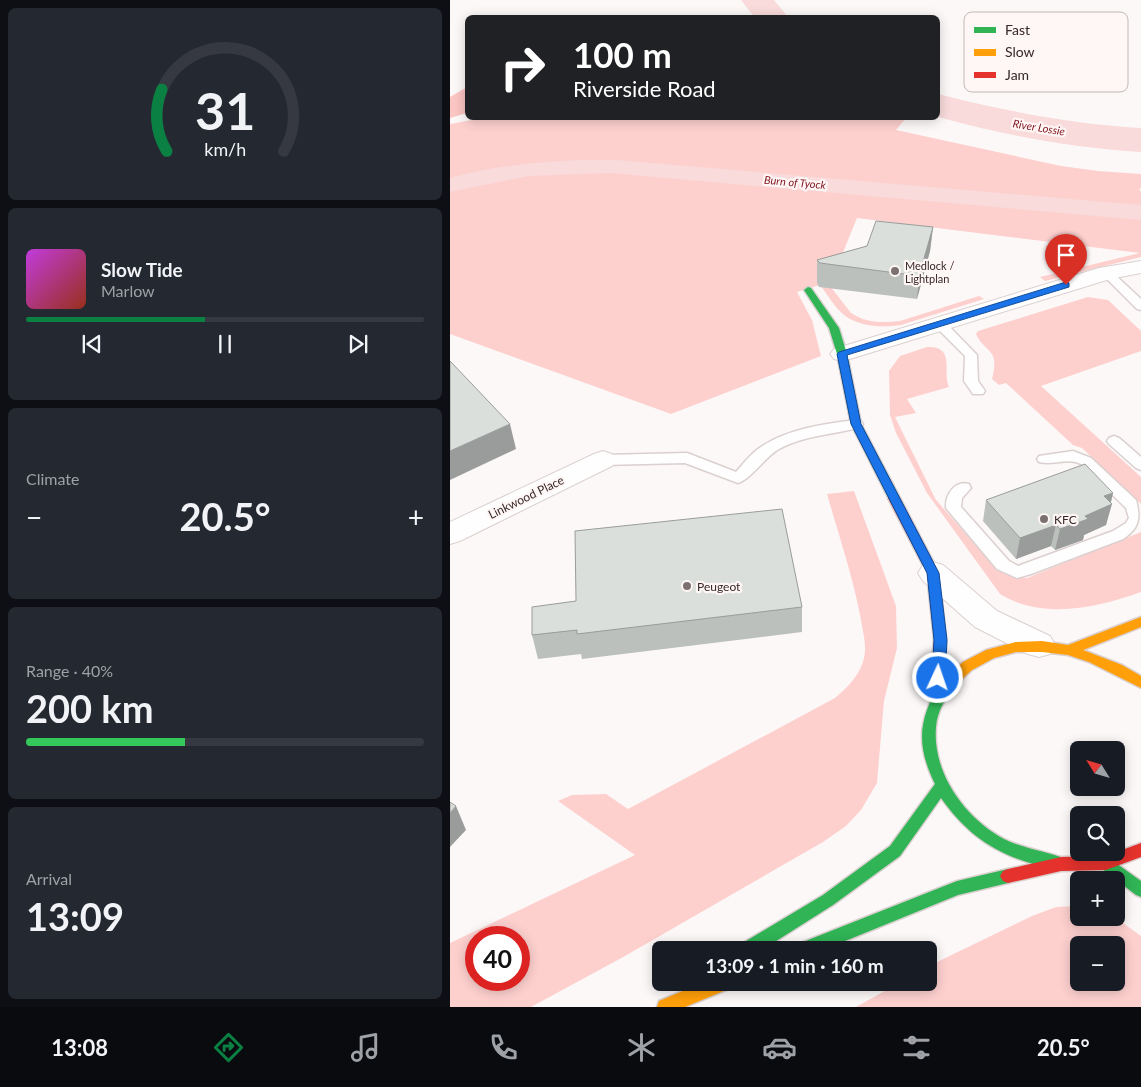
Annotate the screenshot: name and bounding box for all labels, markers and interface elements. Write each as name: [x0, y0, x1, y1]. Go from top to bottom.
legend: [964, 12, 1128, 92]
text: Fast: [1005, 21, 1030, 38]
text: 100 m: [573, 33, 672, 75]
icon: right: [490, 35, 555, 100]
text: Slow: [1005, 43, 1035, 60]
text: Jam: [1005, 66, 1029, 83]
text: Riverside Road: [573, 75, 716, 102]
text: 31: [195, 79, 255, 141]
water label: River Lossie: [1012, 116, 1066, 138]
text: km/h: [204, 138, 246, 160]
water label: Burn of Tyock: [764, 173, 827, 191]
pin: [1045, 234, 1087, 285]
icon: arrive: [1052, 241, 1080, 269]
text: Slow Tide: [101, 258, 183, 281]
place label: Medlock / Lightplan: [905, 259, 955, 285]
marker: Medlock / Lightplan: [889, 265, 901, 277]
text: Marlow: [101, 281, 155, 300]
icon: previous: [78, 330, 106, 358]
icon: pause: [211, 330, 239, 358]
icon: next: [344, 330, 372, 358]
text: Climate: [26, 469, 79, 488]
street label: Linkwood Place: [486, 472, 566, 522]
text: 20.5°: [180, 493, 270, 539]
text: −: [26, 500, 42, 534]
text: +: [408, 500, 424, 534]
place label: KFC: [1054, 512, 1077, 527]
marker: KFC: [1038, 513, 1050, 525]
place label: Peugeot: [697, 579, 741, 594]
marker: Peugeot: [681, 580, 693, 592]
position arrow: [911, 651, 963, 703]
text: Range · 40%: [26, 661, 113, 680]
text: 200 km: [26, 685, 154, 731]
north arrow: [1070, 741, 1125, 796]
map controls: [1070, 741, 1125, 991]
button: search: [1070, 806, 1125, 861]
text: Arrival: [26, 869, 72, 888]
button: +: [1070, 871, 1125, 926]
text: 13:09: [26, 893, 124, 939]
speed limit sign: 40: [465, 926, 530, 991]
button: −: [1070, 936, 1125, 991]
text: 13:09 · 1 min · 160 m: [705, 954, 884, 977]
icon: directions: [211, 1030, 246, 1065]
icon: music: [348, 1030, 383, 1065]
icon: phone: [486, 1030, 521, 1065]
icon: climate: [624, 1030, 659, 1065]
icon: car: [762, 1030, 797, 1065]
icon: filters: [899, 1030, 934, 1065]
text: 13:08: [51, 1034, 108, 1061]
text: 20.5°: [1037, 1034, 1090, 1061]

